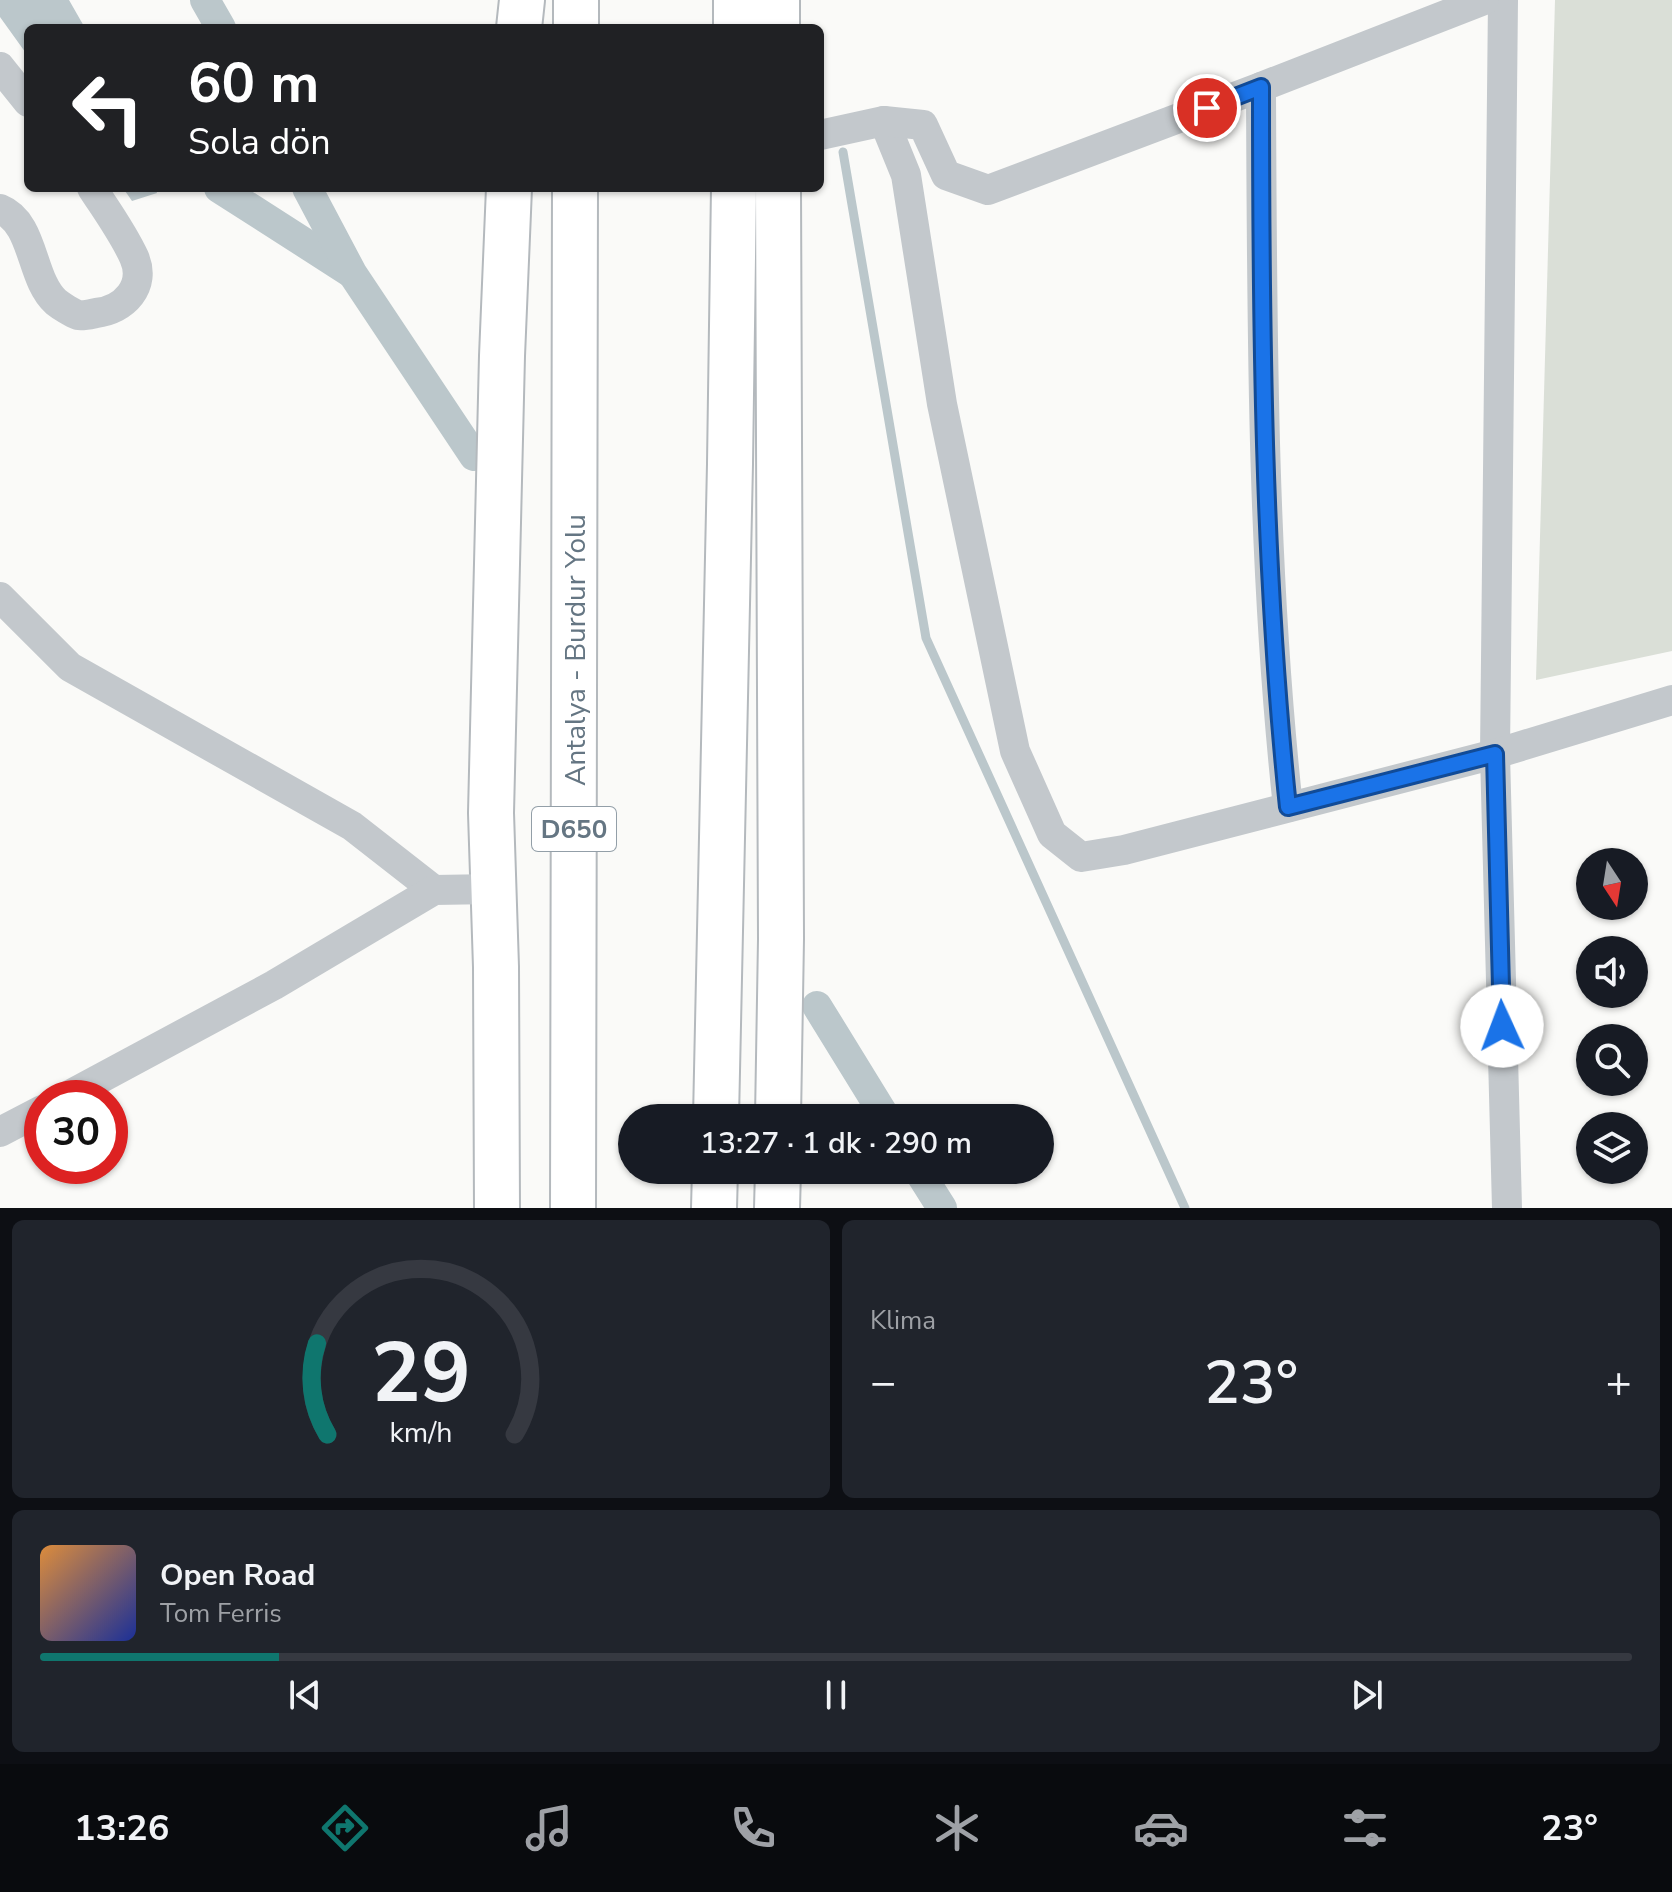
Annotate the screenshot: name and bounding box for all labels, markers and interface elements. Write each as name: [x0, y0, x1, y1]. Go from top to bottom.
text: 60 m: [188, 45, 319, 122]
icon: left: [56, 56, 160, 160]
pin: [1173, 74, 1241, 142]
icon: arrive: [1185, 86, 1229, 130]
text: Sola dön: [188, 118, 331, 167]
street label: Antalya - Burdur Yolu: [557, 514, 595, 786]
road number: D650: [532, 807, 616, 851]
north arrow: [1576, 848, 1648, 920]
map controls: [1576, 848, 1648, 1184]
button: sound: [1576, 936, 1648, 1008]
position arrow: [1460, 984, 1544, 1068]
button: search: [1576, 1024, 1648, 1096]
speed limit sign: 30: [24, 1080, 128, 1184]
button: layers: [1576, 1112, 1648, 1184]
text: 13:27 · 1 dk · 290 m: [700, 1123, 972, 1164]
text: Klima: [870, 1303, 936, 1338]
text: 29: [371, 1317, 471, 1430]
text: 23°: [1204, 1342, 1298, 1424]
text: −: [870, 1353, 896, 1413]
text: +: [1606, 1353, 1632, 1413]
text: km/h: [390, 1413, 452, 1452]
text: Open Road: [160, 1555, 315, 1596]
text: Tom Ferris: [160, 1596, 282, 1631]
icon: previous: [283, 1673, 327, 1717]
icon: pause: [814, 1673, 858, 1717]
icon: next: [1345, 1673, 1389, 1717]
icon: directions: [317, 1800, 373, 1856]
icon: music: [521, 1800, 577, 1856]
icon: phone: [725, 1800, 781, 1856]
icon: climate: [929, 1800, 985, 1856]
icon: car: [1133, 1800, 1189, 1856]
icon: filters: [1337, 1800, 1393, 1856]
text: 13:26: [74, 1804, 169, 1853]
text: 23°: [1541, 1804, 1598, 1853]

